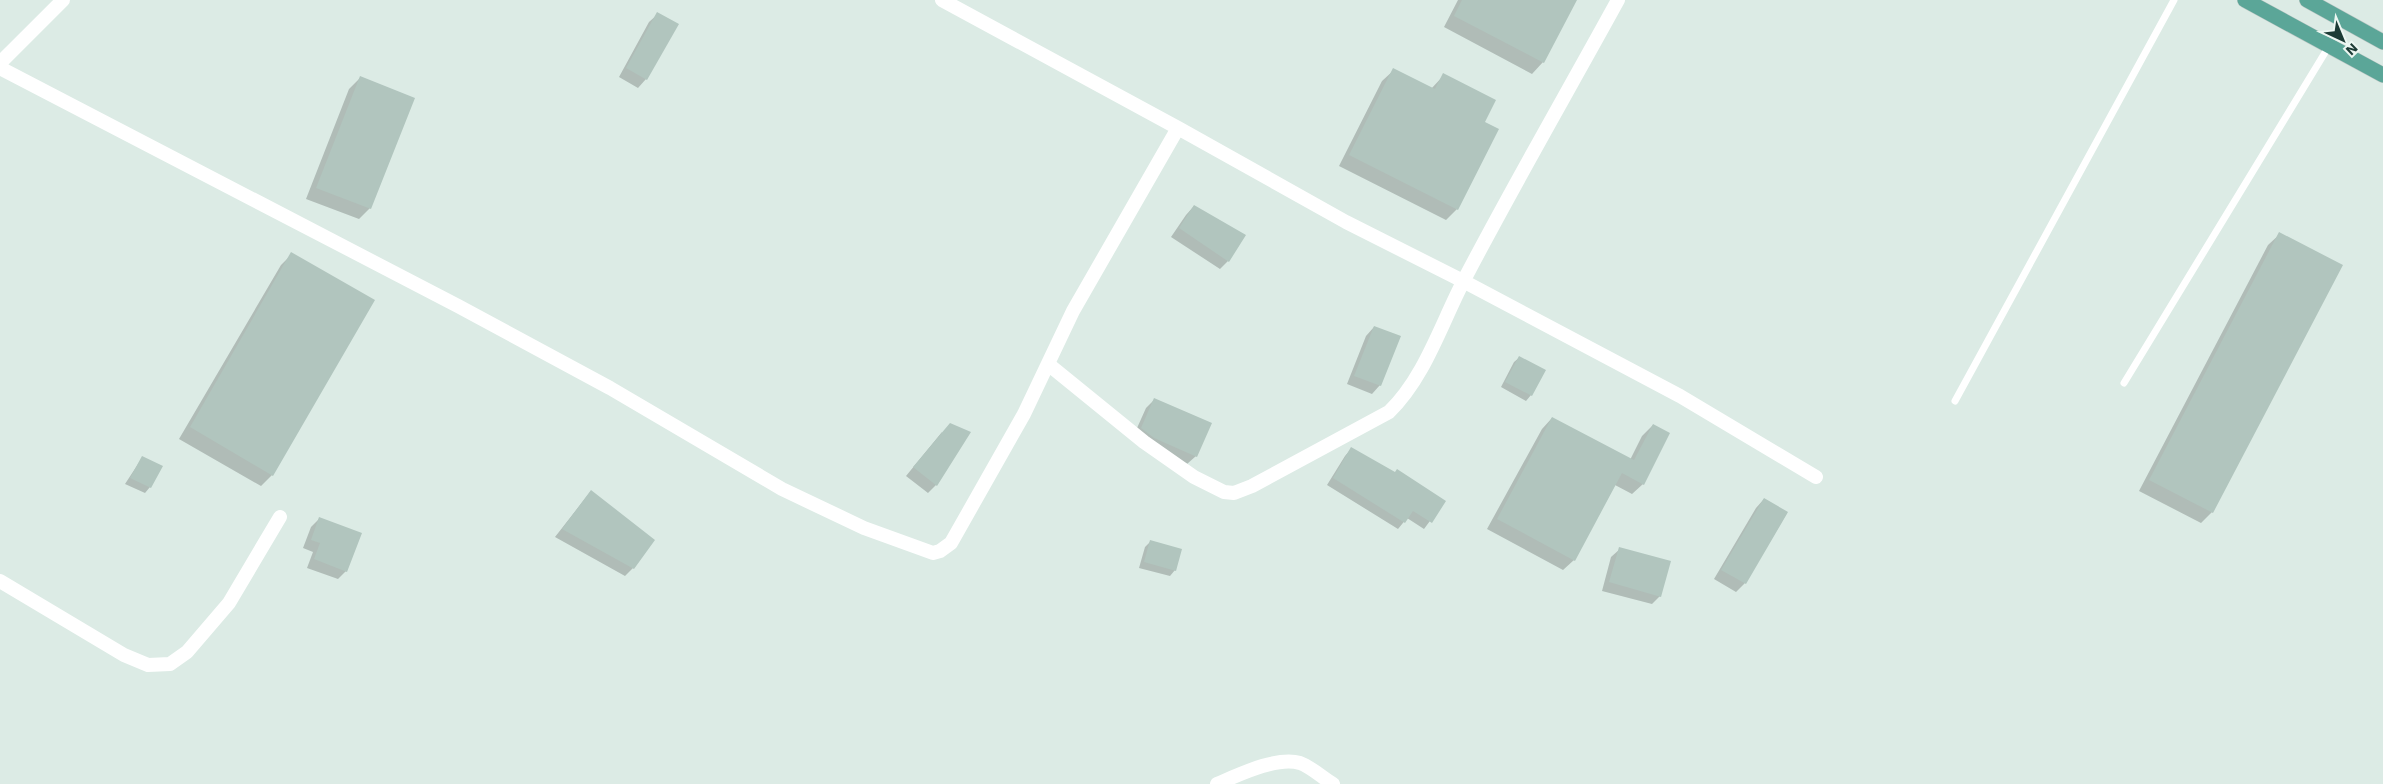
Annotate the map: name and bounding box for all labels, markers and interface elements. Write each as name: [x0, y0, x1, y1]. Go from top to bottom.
north arrow: [2318, 15, 2368, 65]
text: N: [2343, 40, 2361, 59]

